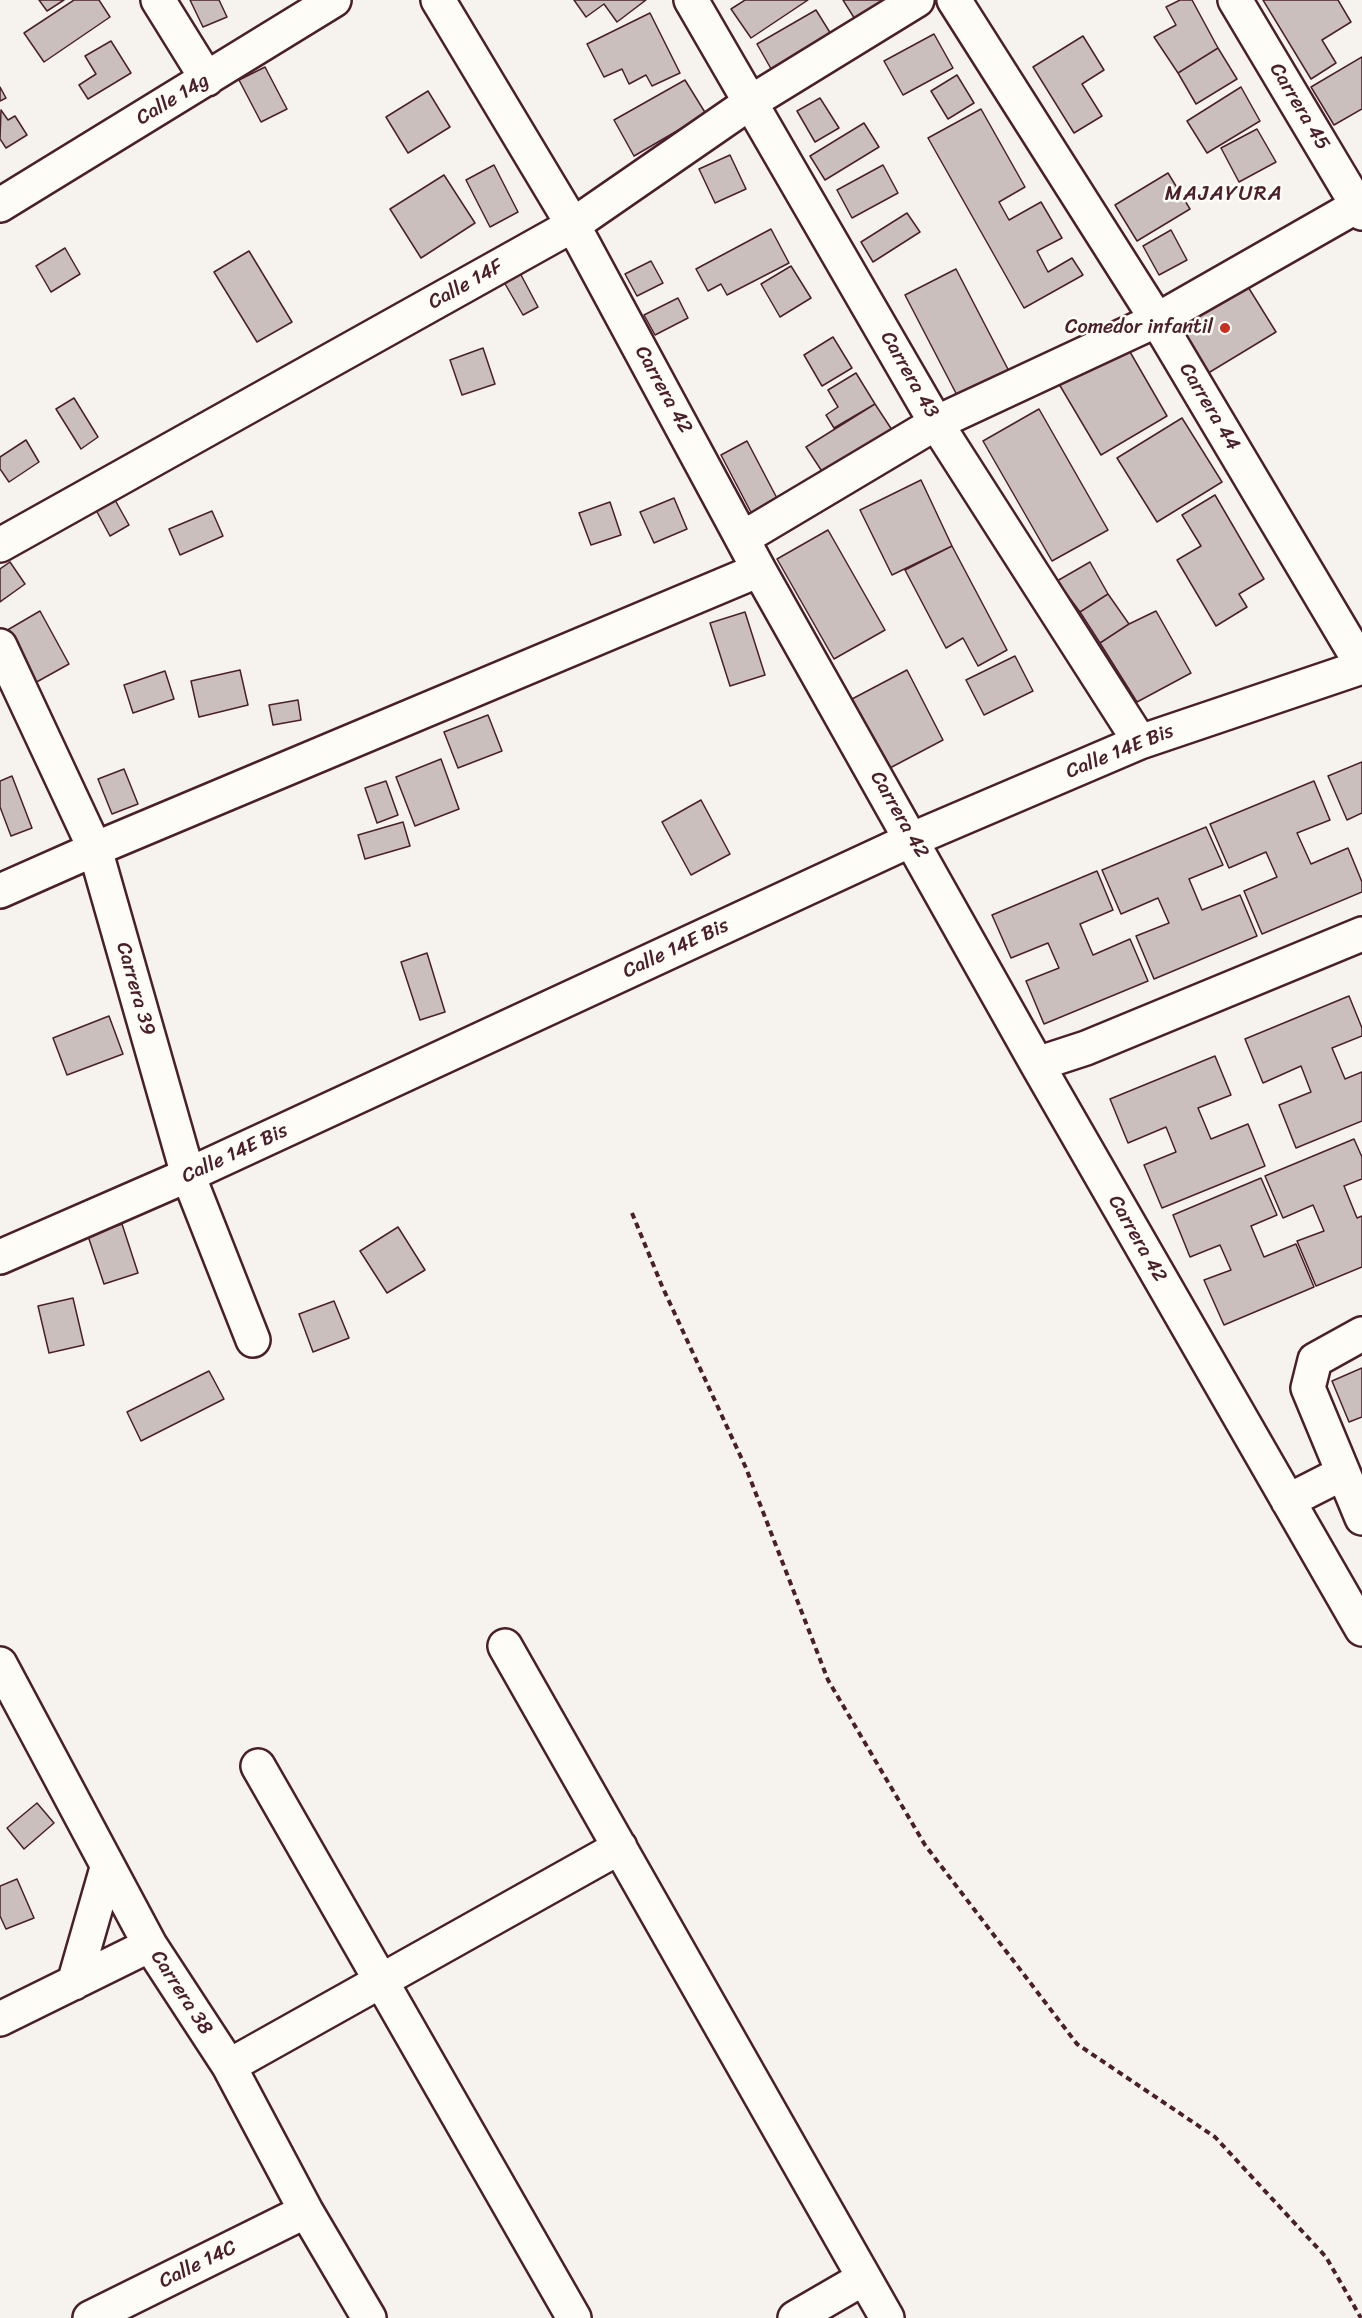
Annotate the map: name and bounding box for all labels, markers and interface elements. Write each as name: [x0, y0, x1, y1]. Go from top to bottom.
street label: Carrera 45: [1264, 59, 1334, 155]
street label: Calle 14g: [132, 69, 214, 131]
district label: MAJAYURA: [1165, 182, 1283, 208]
street label: Calle 14F: [425, 255, 507, 315]
place label: Comedor infantil: [1065, 316, 1213, 340]
marker: Comedor infantil: [1218, 321, 1232, 335]
street label: Carrera 43: [875, 327, 943, 423]
street label: Carrera 42: [629, 342, 697, 438]
street label: Carrera 44: [1174, 359, 1244, 455]
street label: Calle 14E Bis: [1063, 719, 1177, 785]
street label: Carrera 42: [864, 767, 934, 863]
street label: Calle 14E Bis: [619, 914, 733, 984]
street label: Carrera 39: [110, 940, 160, 1038]
street label: Calle 14E Bis: [178, 1119, 292, 1189]
street label: Carrera 42: [1102, 1191, 1172, 1287]
street label: Carrera 38: [145, 1946, 217, 2040]
street label: Calle 14C: [155, 2236, 241, 2294]

